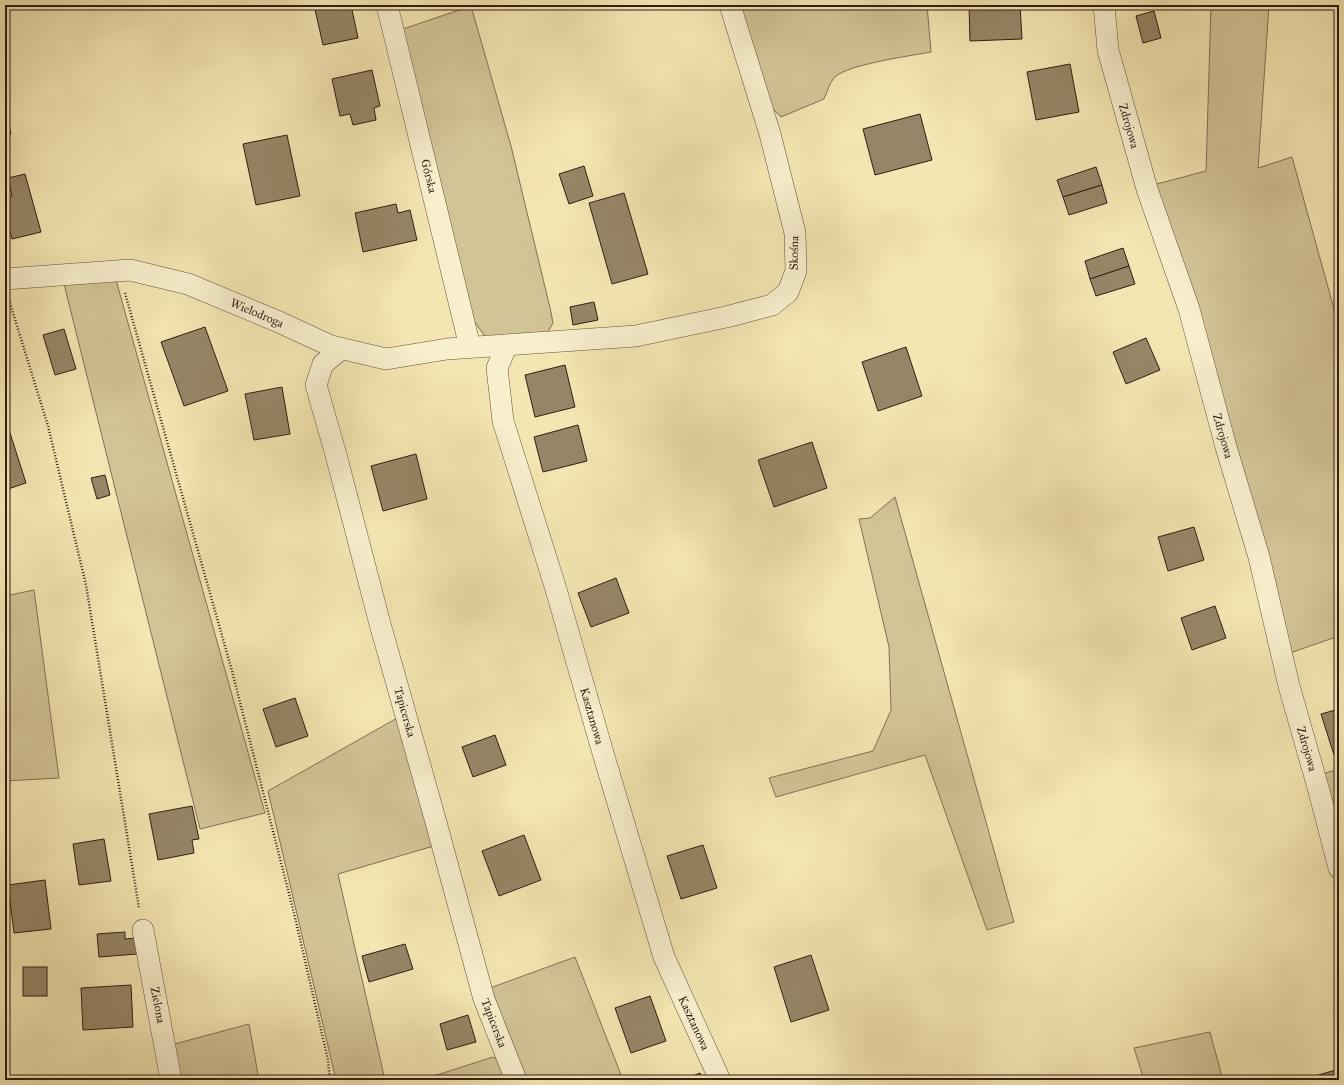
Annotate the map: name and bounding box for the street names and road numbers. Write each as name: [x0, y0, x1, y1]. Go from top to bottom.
street label: Zdrojowa: [1116, 102, 1142, 151]
street label: Górska: [418, 158, 440, 195]
street label: Skośna: [787, 235, 801, 270]
street label: Wielodroga: [228, 296, 286, 332]
street label: Zdrojowa: [1210, 412, 1236, 461]
street label: Tapicerska: [391, 685, 419, 740]
street label: Kasztanowa: [577, 686, 607, 747]
street label: Zdrojowa: [1294, 725, 1320, 774]
street label: Zielona: [148, 986, 169, 1025]
street label: Kasztanowa: [675, 994, 713, 1053]
street label: Tapicerska: [478, 997, 510, 1050]

